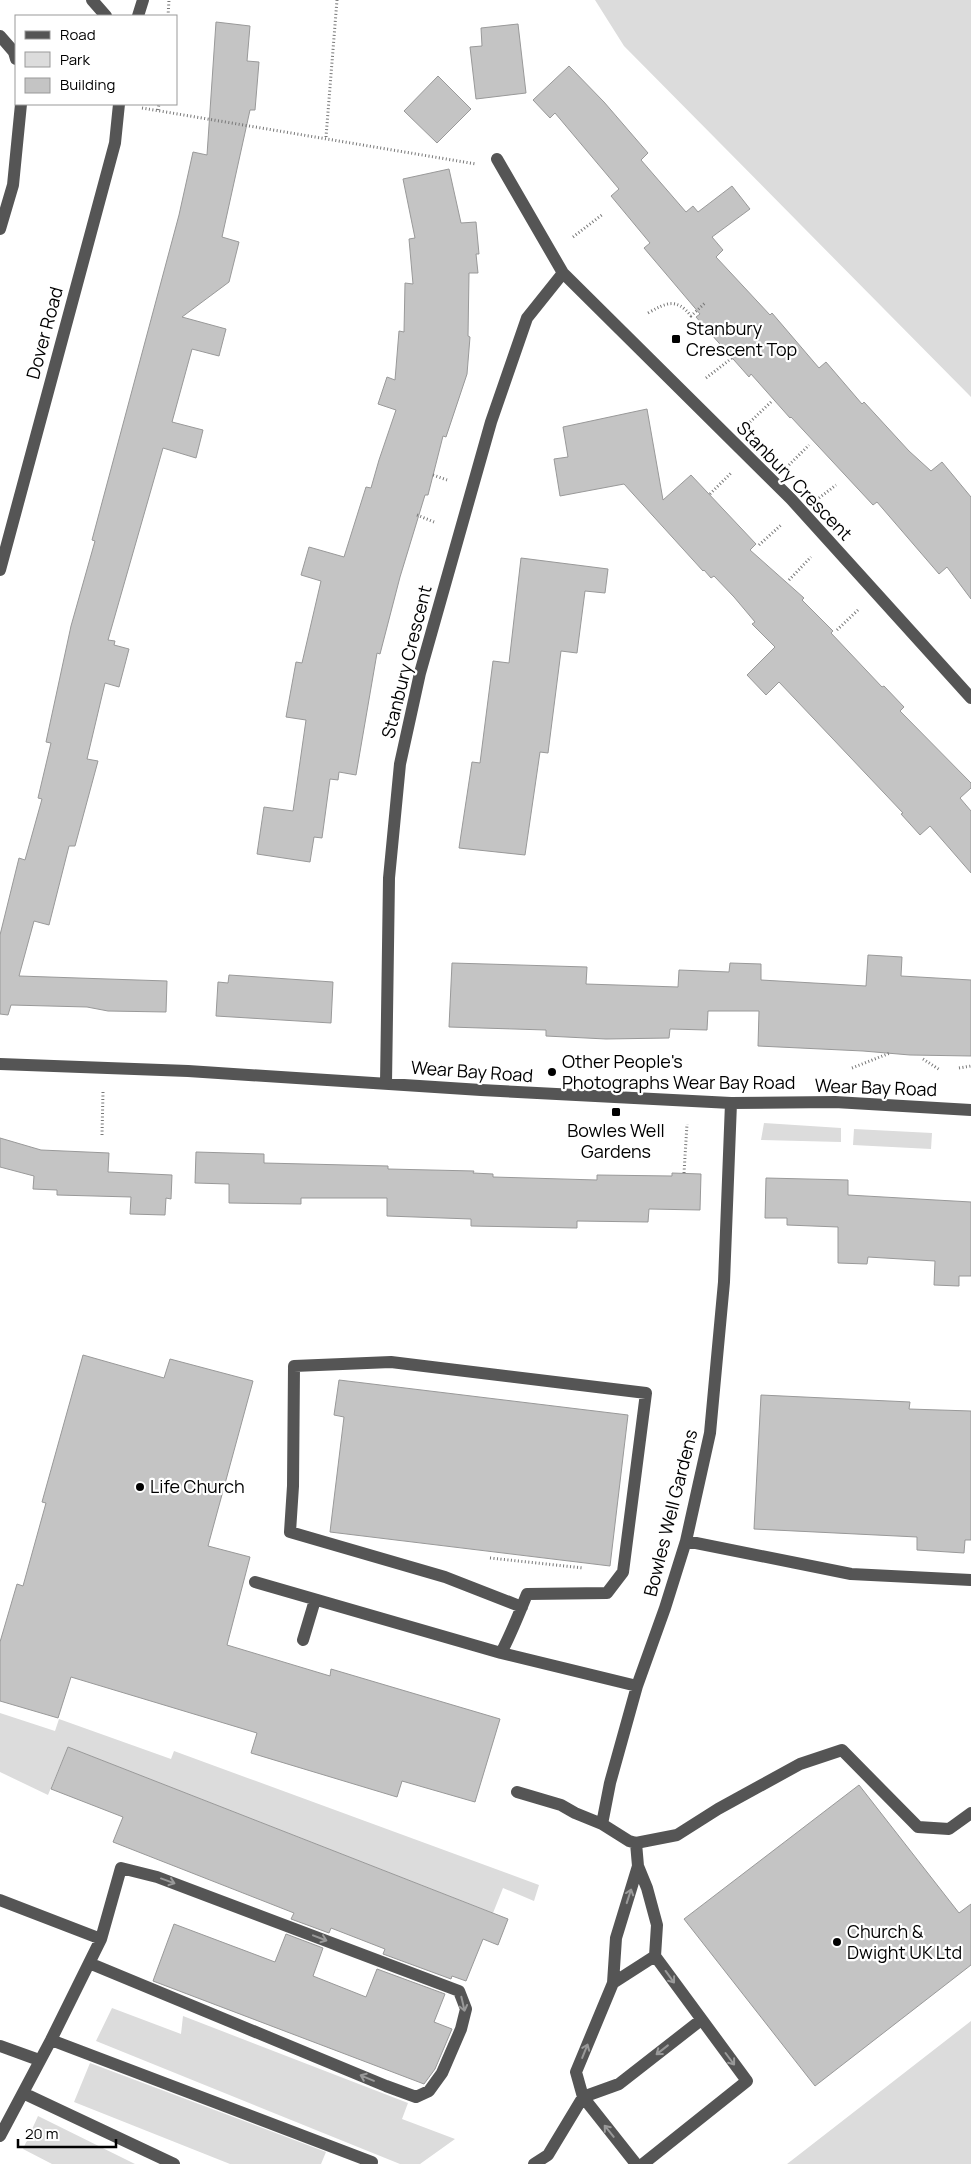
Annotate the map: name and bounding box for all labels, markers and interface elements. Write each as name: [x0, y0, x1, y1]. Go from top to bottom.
legend: [15, 15, 178, 105]
text: Road: [60, 24, 96, 45]
text: Park: [60, 49, 90, 70]
text: Building: [60, 74, 115, 95]
street label: Dover Road: [20, 284, 68, 381]
place label: Stanbury Crescent Top: [686, 316, 797, 361]
marker: Stanbury Crescent Top: [670, 333, 682, 345]
street label: Stanbury Crescent: [732, 416, 858, 545]
street label: Stanbury Crescent: [375, 583, 437, 741]
place label: Other People's Photographs Wear Bay Road: [562, 1049, 795, 1094]
street label: Wear Bay Road: [410, 1055, 534, 1087]
marker: Other People's Photographs Wear Bay Road: [546, 1066, 558, 1078]
street label: Wear Bay Road: [814, 1073, 938, 1101]
marker: Bowles Well Gardens: [610, 1106, 622, 1118]
place label: Bowles Well Gardens: [567, 1118, 665, 1163]
street label: Bowles Well Gardens: [638, 1427, 702, 1599]
place label: Life Church: [150, 1474, 245, 1498]
marker: Life Church: [134, 1481, 146, 1493]
one-way arrow: [160, 1877, 175, 1886]
one-way arrow: [625, 1888, 634, 1904]
place label: Church & Dwight UK Ltd: [847, 1919, 962, 1964]
one-way arrow: [312, 1934, 327, 1943]
marker: Church & Dwight UK Ltd: [831, 1936, 843, 1948]
one-way arrow: [665, 1970, 675, 1984]
one-way arrow: [459, 1996, 468, 2012]
one-way arrow: [581, 2044, 591, 2059]
one-way arrow: [656, 2044, 669, 2055]
one-way arrow: [724, 2052, 735, 2065]
one-way arrow: [360, 2073, 375, 2083]
scale bar: [18, 2116, 115, 2148]
text: 20 m: [25, 2123, 58, 2144]
one-way arrow: [604, 2125, 615, 2138]

